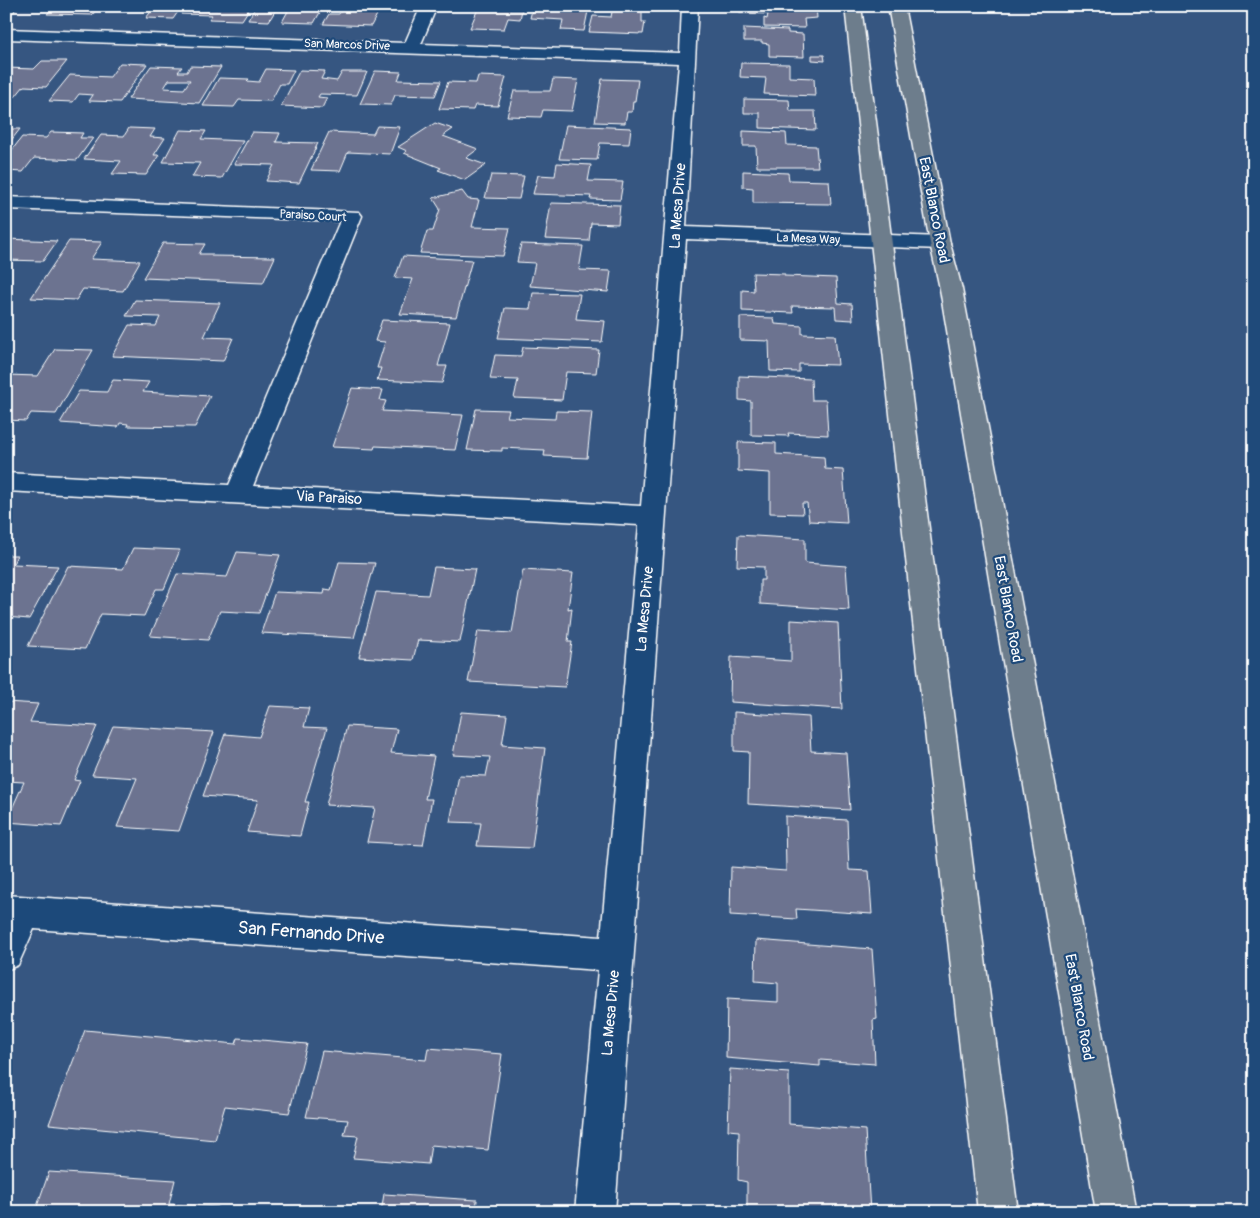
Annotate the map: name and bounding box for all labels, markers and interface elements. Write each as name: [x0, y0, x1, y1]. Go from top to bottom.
street label: San Marcos Drive: [304, 36, 390, 54]
street label: East Blanco Road: [914, 155, 954, 265]
street label: La Mesa Drive: [666, 162, 691, 249]
street label: Paraiso Court: [279, 207, 347, 225]
street label: La Mesa Way: [776, 230, 840, 248]
street label: Via Paraiso: [295, 487, 363, 509]
street label: East Blanco Road: [989, 554, 1027, 664]
street label: La Mesa Drive: [632, 565, 658, 653]
street label: San Fernando Drive: [237, 916, 385, 950]
street label: East Blanco Road: [1060, 952, 1098, 1062]
street label: La Mesa Drive: [598, 969, 624, 1057]

